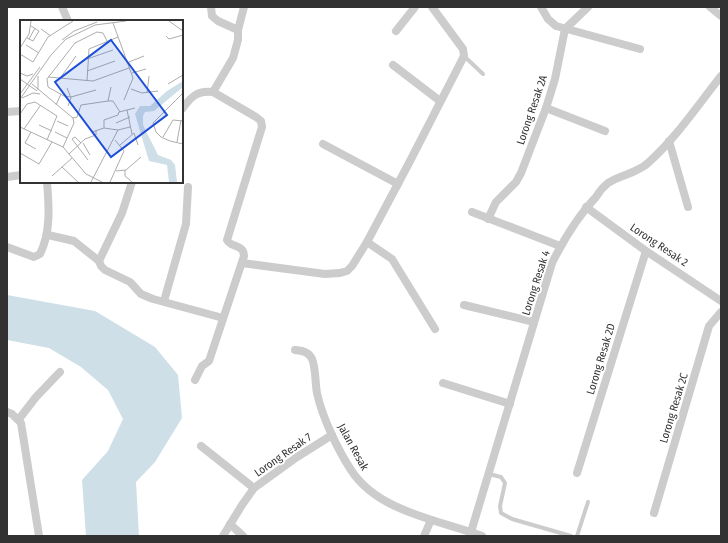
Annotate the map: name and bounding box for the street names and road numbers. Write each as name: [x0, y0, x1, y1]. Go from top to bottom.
street label: Lorong Resak 2A: [514, 73, 550, 147]
street label: Lorong Resak 2: [628, 221, 691, 269]
street label: Lorong Resak 4: [519, 248, 553, 317]
street label: Lorong Resak 2D: [584, 322, 618, 396]
street label: Lorong Resak 2C: [657, 371, 691, 445]
street label: Jalan Resak: [335, 421, 372, 473]
street label: Lorong Resak 7: [252, 430, 315, 479]

